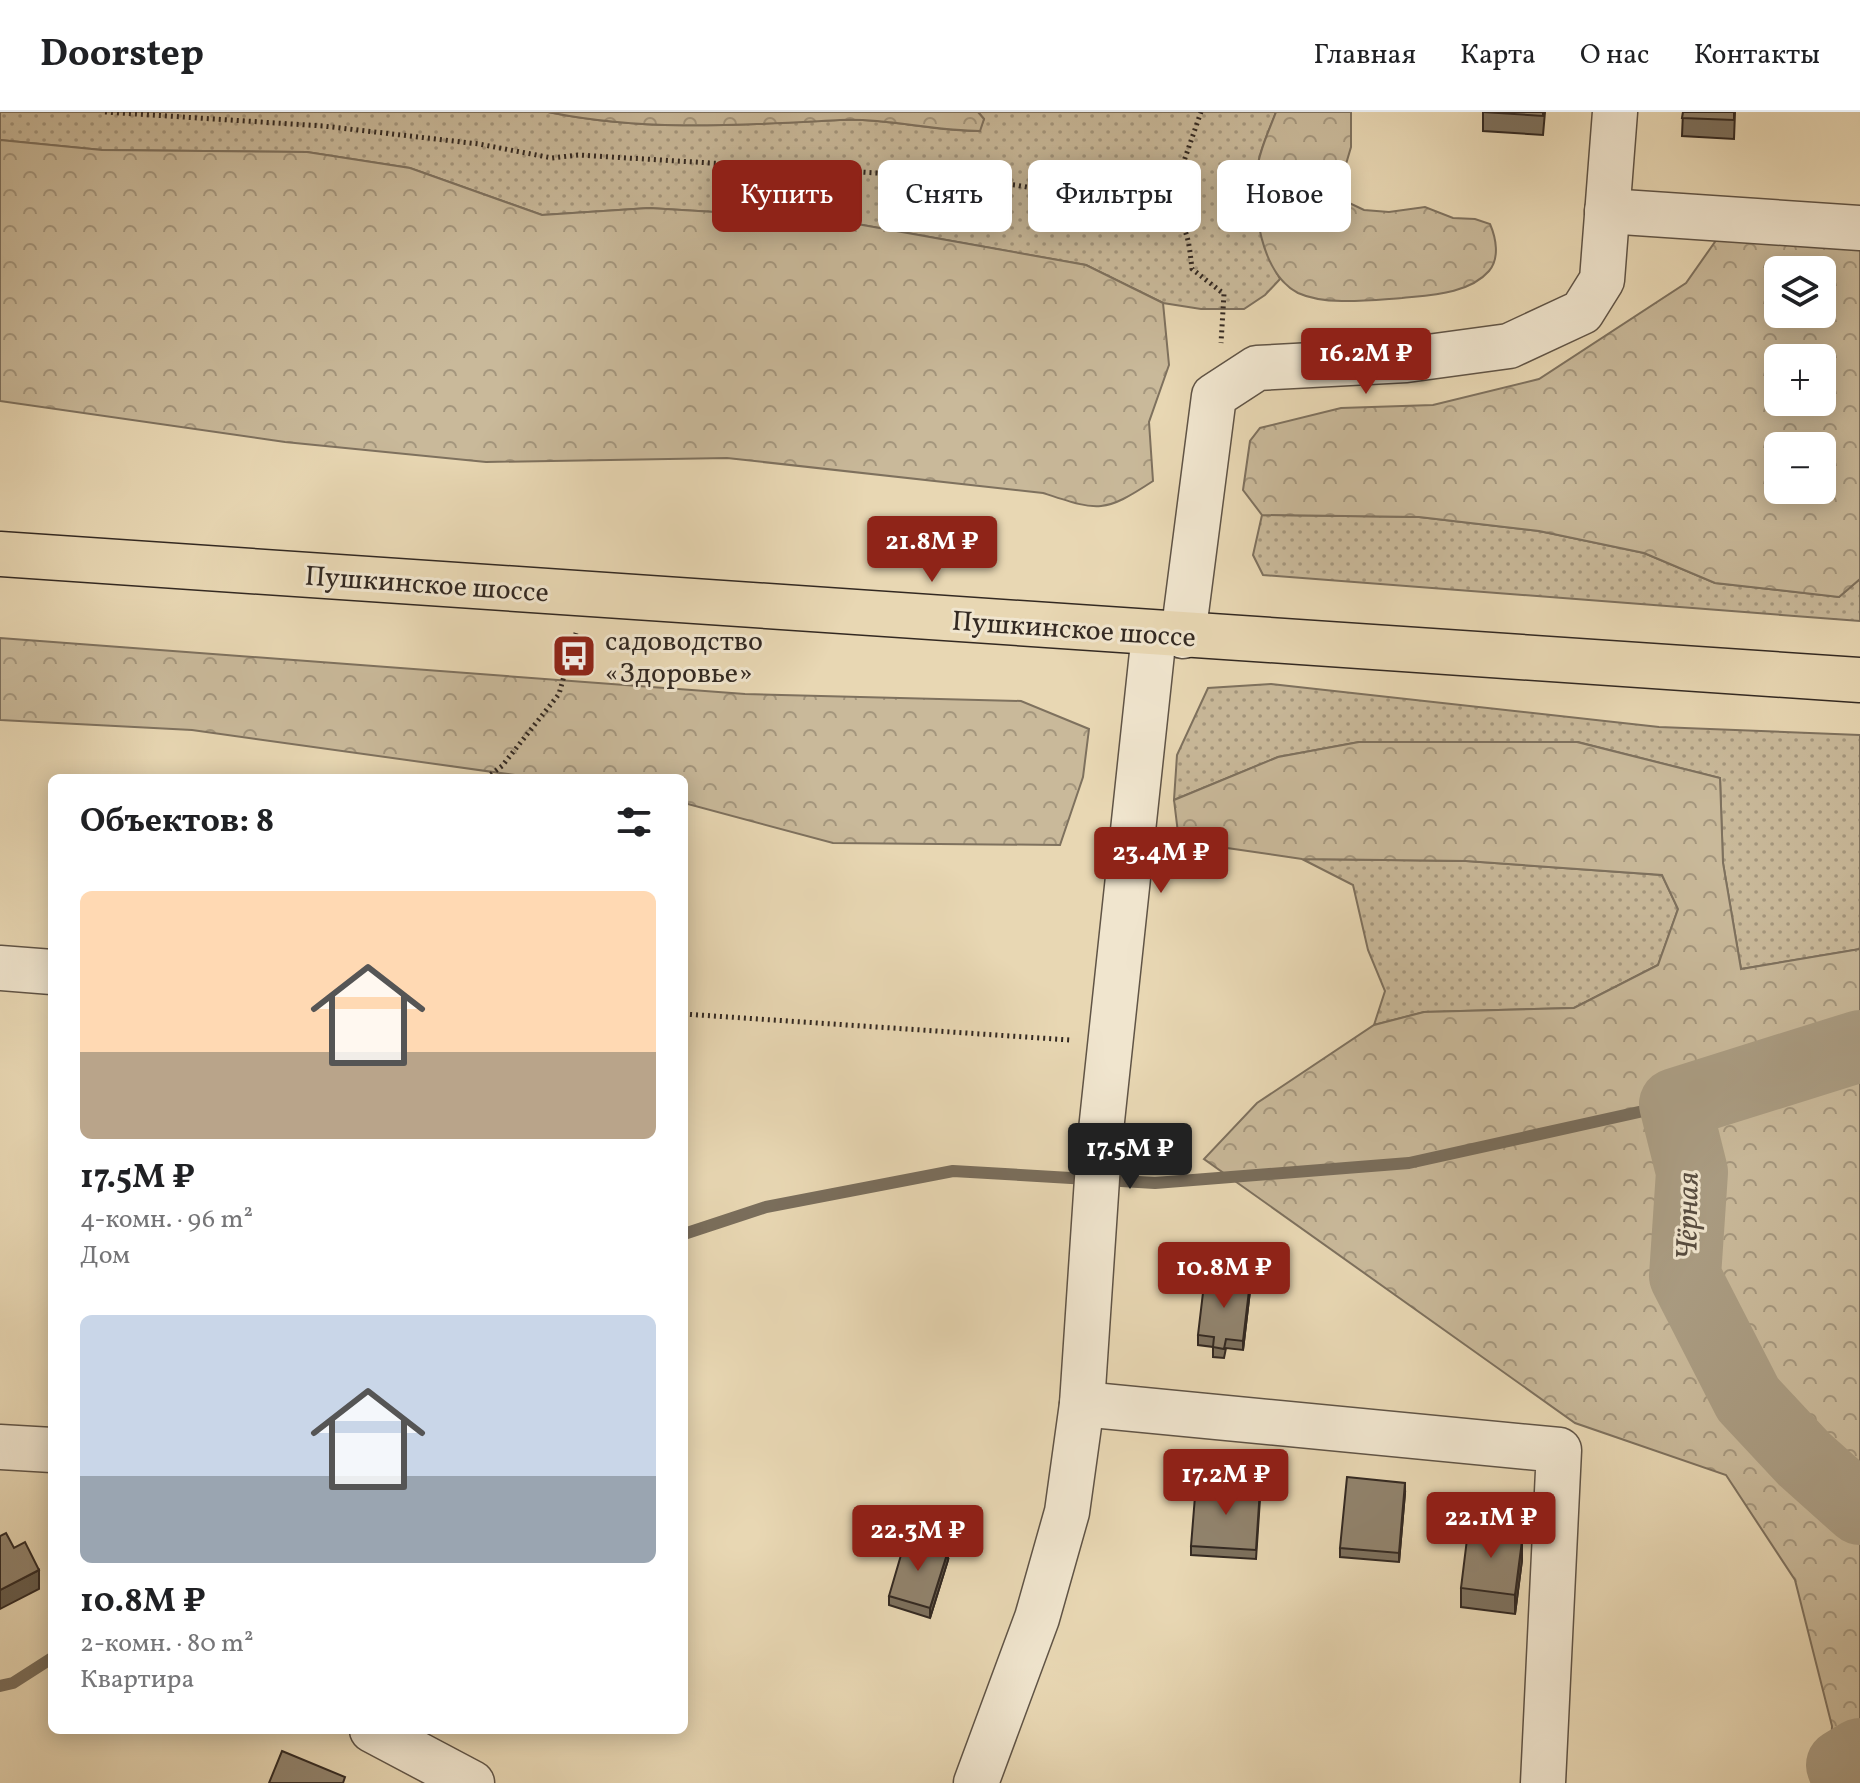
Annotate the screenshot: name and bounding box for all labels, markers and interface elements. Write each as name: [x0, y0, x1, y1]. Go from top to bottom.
text: Doorstep: [40, 29, 204, 82]
text: Главная: [1314, 36, 1416, 75]
text: Карта: [1460, 36, 1536, 75]
text: О нас: [1580, 36, 1650, 75]
text: Контакты: [1694, 36, 1820, 75]
chip: Купить: [712, 160, 862, 232]
chip: Снять: [878, 160, 1012, 232]
chip: Фильтры: [1028, 160, 1201, 232]
chip: Новое: [1217, 160, 1351, 232]
map controls: [1764, 256, 1836, 504]
button: layers: [1764, 256, 1836, 328]
pin: 16.2M ₽: [1292, 328, 1440, 396]
text: 16.2M ₽: [1319, 336, 1413, 372]
button: +: [1764, 344, 1836, 416]
button: −: [1764, 432, 1836, 504]
pin: 21.8M ₽: [858, 516, 1006, 584]
text: 21.8M ₽: [885, 524, 979, 560]
street label: Пушкинское шоссе: [303, 558, 550, 613]
street label: Пушкинское шоссе: [950, 603, 1197, 658]
place label: садоводство «Здоровье»: [605, 623, 763, 694]
bus stop icon: садоводство «Здоровье»: [550, 632, 598, 680]
text: Объектов: 8: [80, 799, 274, 846]
icon: filters: [612, 800, 656, 844]
pin: 23.4M ₽: [1087, 827, 1235, 895]
text: 23.4M ₽: [1112, 835, 1210, 871]
icon: home: [296, 943, 440, 1087]
pin: 17.5M ₽: [1056, 1123, 1204, 1191]
text: 17.5M ₽: [1086, 1131, 1174, 1167]
text: 17.5M ₽: [80, 1155, 195, 1202]
water label: Чёрная: [1667, 1172, 1711, 1260]
text: 4-комн. · 96 m²: [80, 1202, 253, 1238]
text: Дом: [80, 1238, 130, 1274]
pin: 10.8M ₽: [1150, 1242, 1298, 1310]
text: 10.8M ₽: [1176, 1250, 1272, 1286]
icon: home: [296, 1367, 440, 1511]
pin: 17.2M ₽: [1152, 1449, 1300, 1517]
text: 17.2M ₽: [1181, 1457, 1271, 1493]
pin: 22.1M ₽: [1417, 1492, 1565, 1560]
text: 22.1M ₽: [1444, 1500, 1538, 1536]
pin: 22.3M ₽: [844, 1505, 992, 1573]
text: 22.3M ₽: [870, 1513, 966, 1549]
text: 10.8M ₽: [80, 1579, 206, 1626]
text: 2-комн. · 80 m²: [80, 1626, 254, 1662]
text: Квартира: [80, 1662, 194, 1698]

